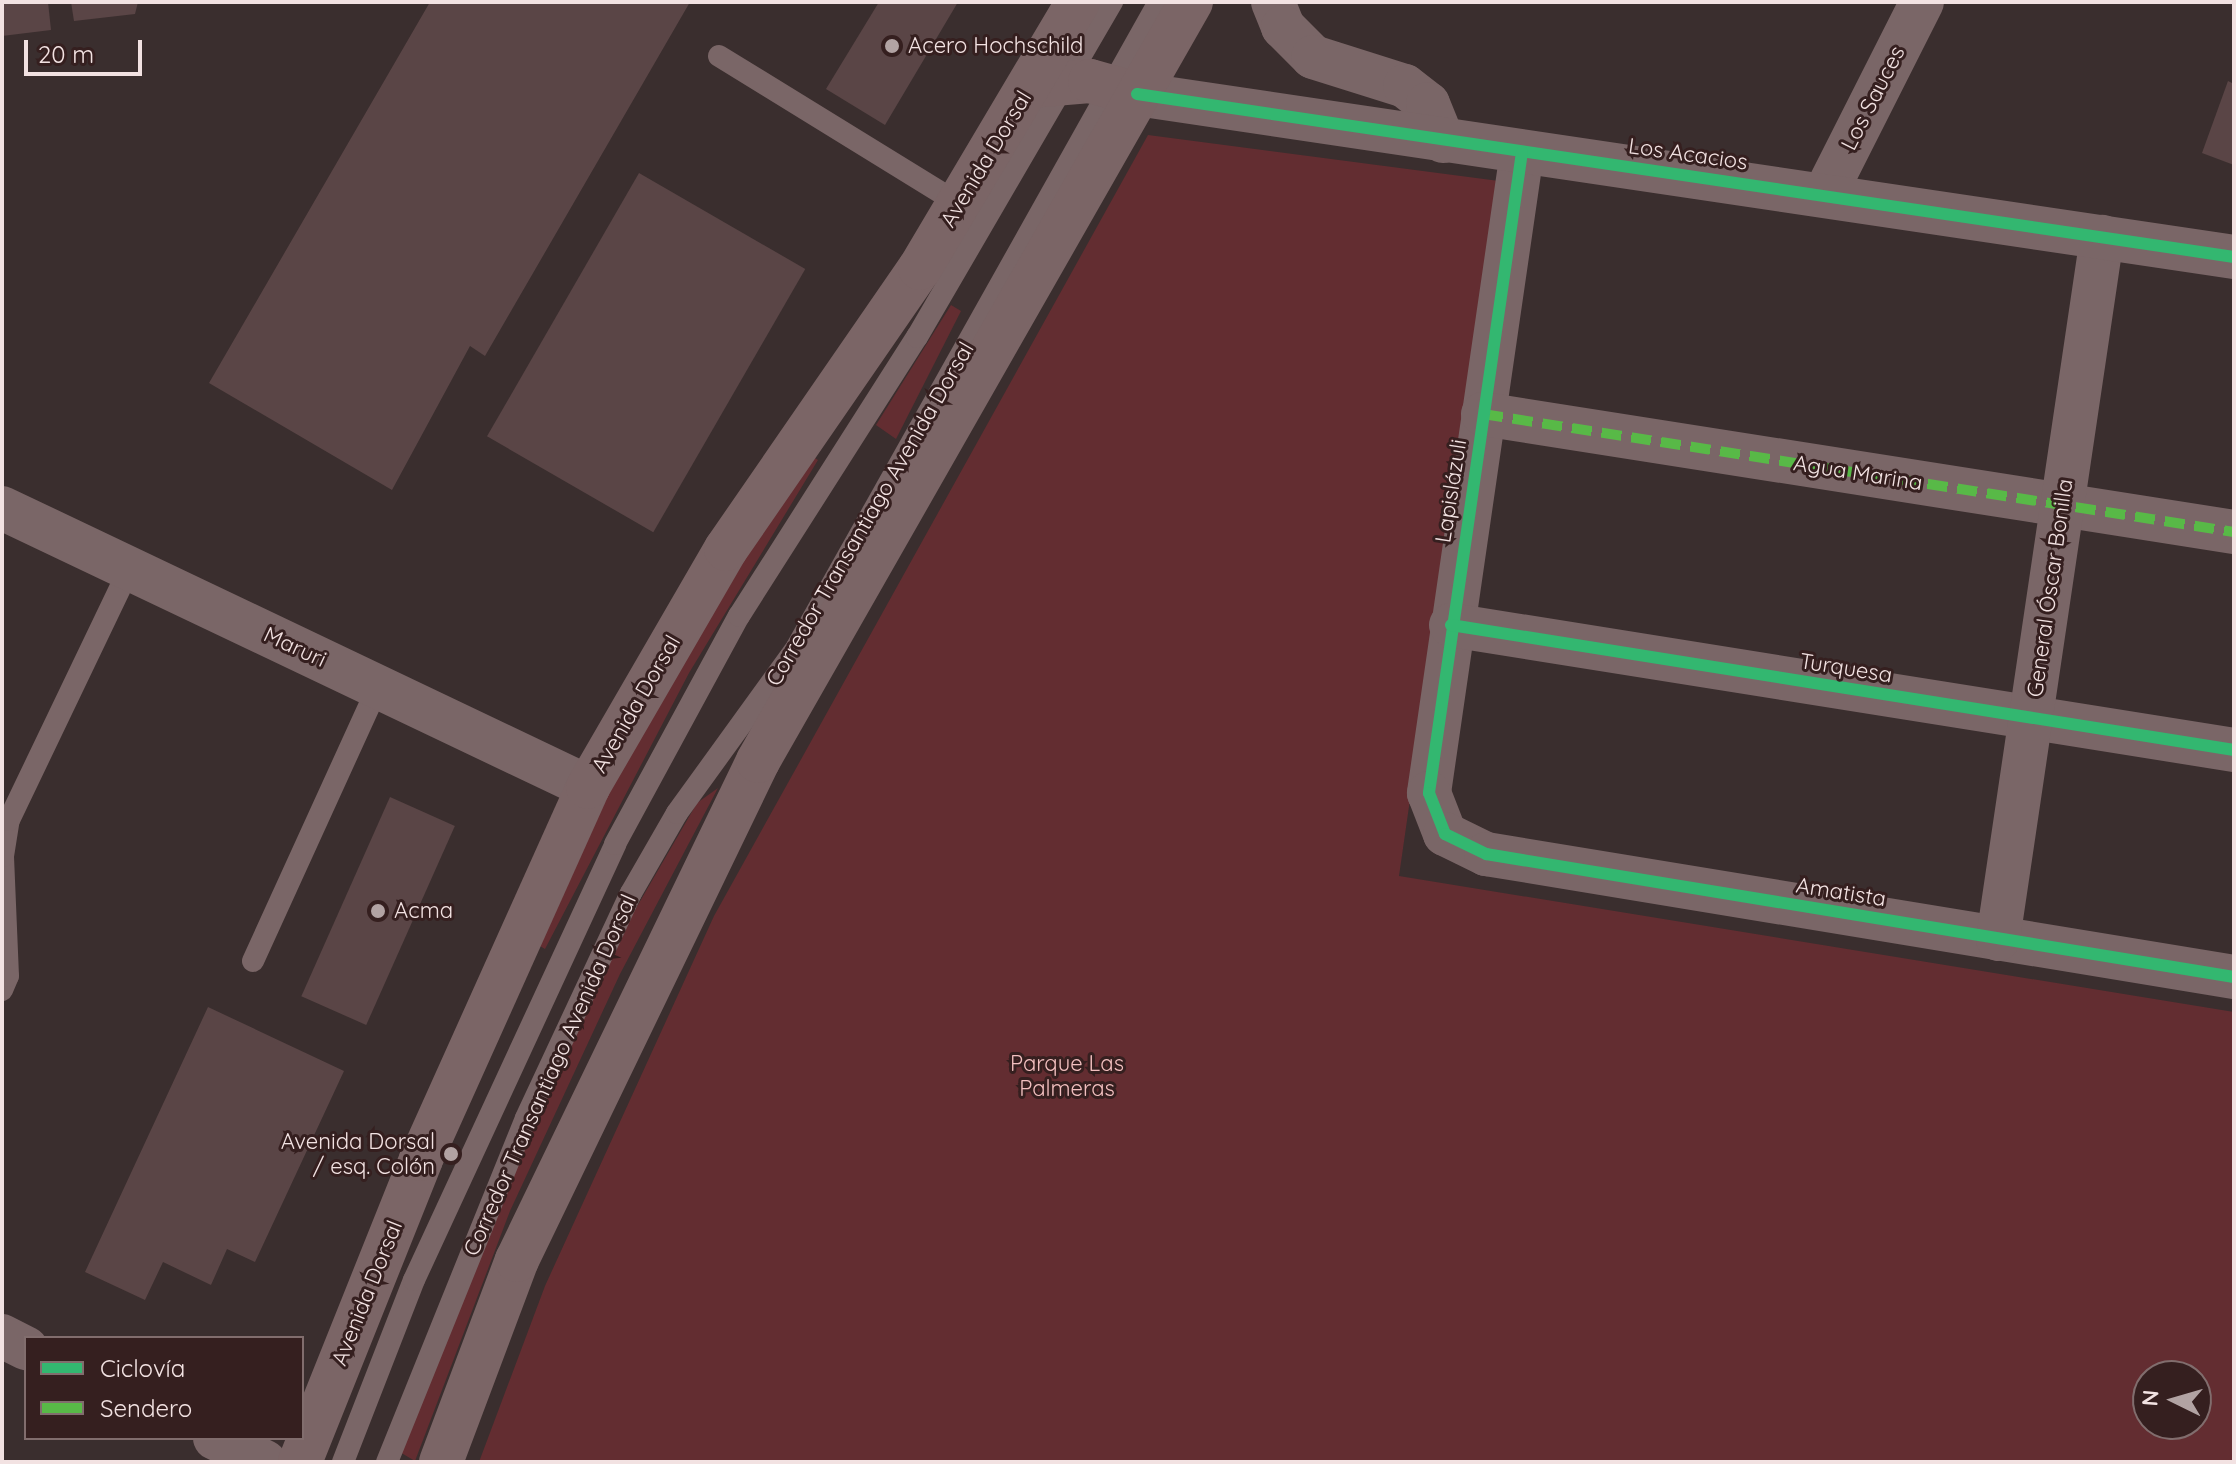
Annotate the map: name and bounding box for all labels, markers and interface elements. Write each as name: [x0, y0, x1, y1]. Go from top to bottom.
scale bar: [28, 24, 146, 74]
place label: Acero Hochschild: [908, 33, 1083, 59]
marker: Acero Hochschild: [883, 37, 901, 55]
text: 20 m: [38, 39, 94, 69]
street label: Los Sauces: [1835, 41, 1911, 155]
street label: Avenida Dorsal: [935, 86, 1037, 232]
street label: Los Acacios: [1627, 133, 1749, 175]
street label: Corredor Transantiago Avenida Dorsal: [760, 337, 980, 691]
street label: Lapislázuli: [1430, 437, 1472, 545]
street label: Agua Marina: [1792, 450, 1924, 496]
street label: General Óscar Bonilla: [2022, 477, 2078, 699]
street label: Maruri: [260, 621, 330, 673]
street label: Avenida Dorsal: [586, 631, 686, 777]
street label: Turquesa: [1798, 648, 1894, 688]
street label: Amatista: [1794, 872, 1888, 912]
street label: Corredor Transantiago Avenida Dorsal: [458, 890, 642, 1260]
place label: Acma: [394, 898, 453, 924]
marker: Acma: [369, 902, 387, 920]
park label: Parque Las Palmeras: [1010, 1050, 1124, 1102]
place label: Avenida Dorsal / esq. Colón: [281, 1128, 435, 1180]
marker: Avenida Dorsal / esq. Colón: [442, 1145, 460, 1163]
street label: Avenida Dorsal: [326, 1217, 408, 1369]
legend: [24, 1336, 304, 1440]
text: Ciclovía: [100, 1353, 185, 1383]
north arrow: [2132, 1360, 2212, 1440]
text: N: [2135, 1389, 2165, 1407]
text: Sendero: [100, 1393, 192, 1423]

